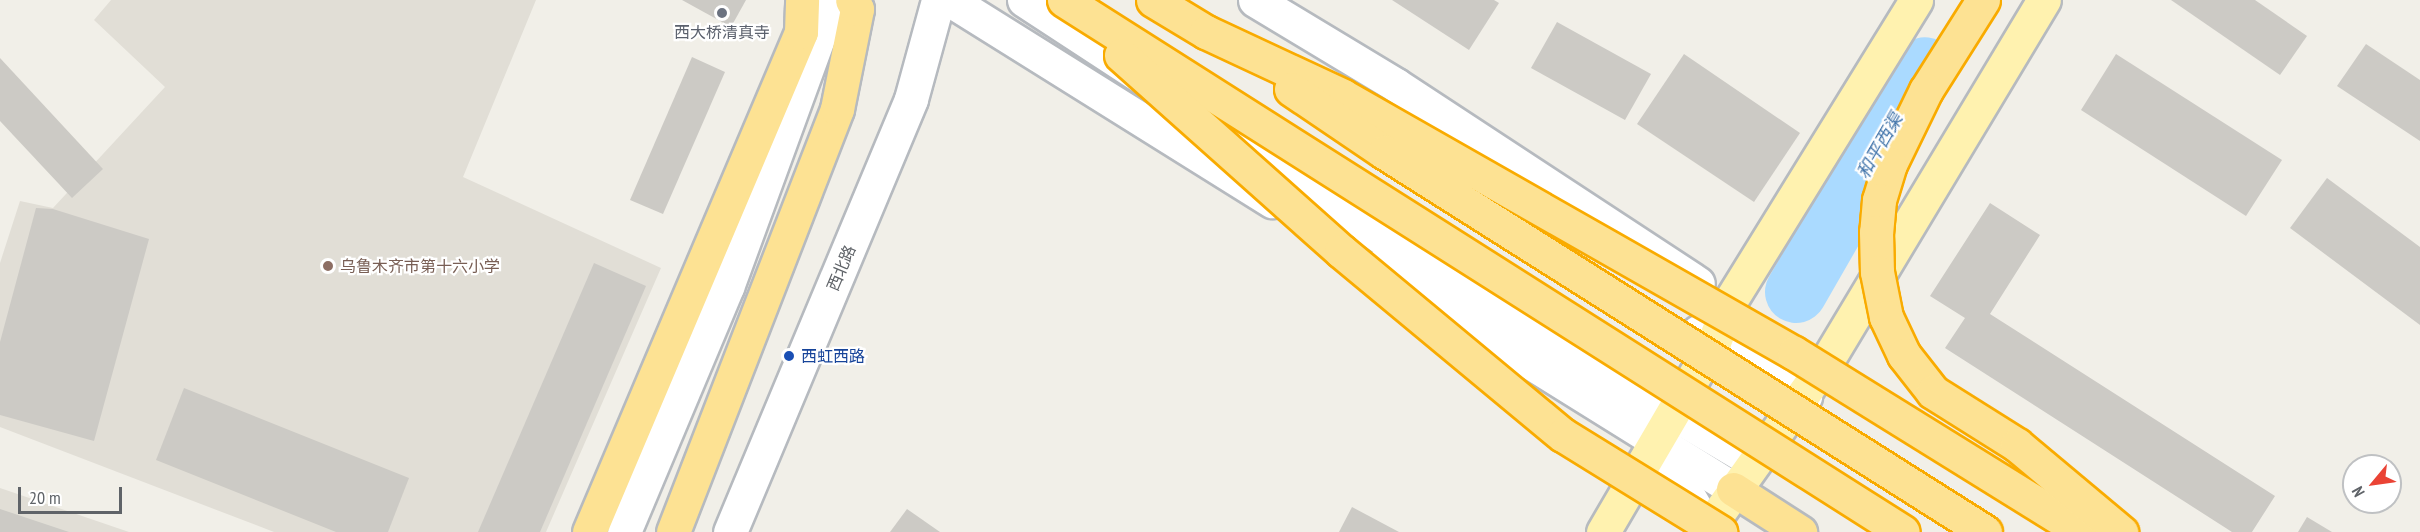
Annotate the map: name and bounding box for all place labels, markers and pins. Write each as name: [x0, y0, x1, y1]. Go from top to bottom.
marker: 西大桥清真寺: [715, 6, 729, 20]
place label: 西大桥清真寺: [674, 22, 770, 42]
place label: 乌鲁木齐市第十六小学: [340, 256, 500, 276]
marker: 乌鲁木齐市第十六小学: [321, 259, 335, 273]
place label: 西虹西路: [801, 346, 865, 366]
marker: 西虹西路: [782, 349, 796, 363]

